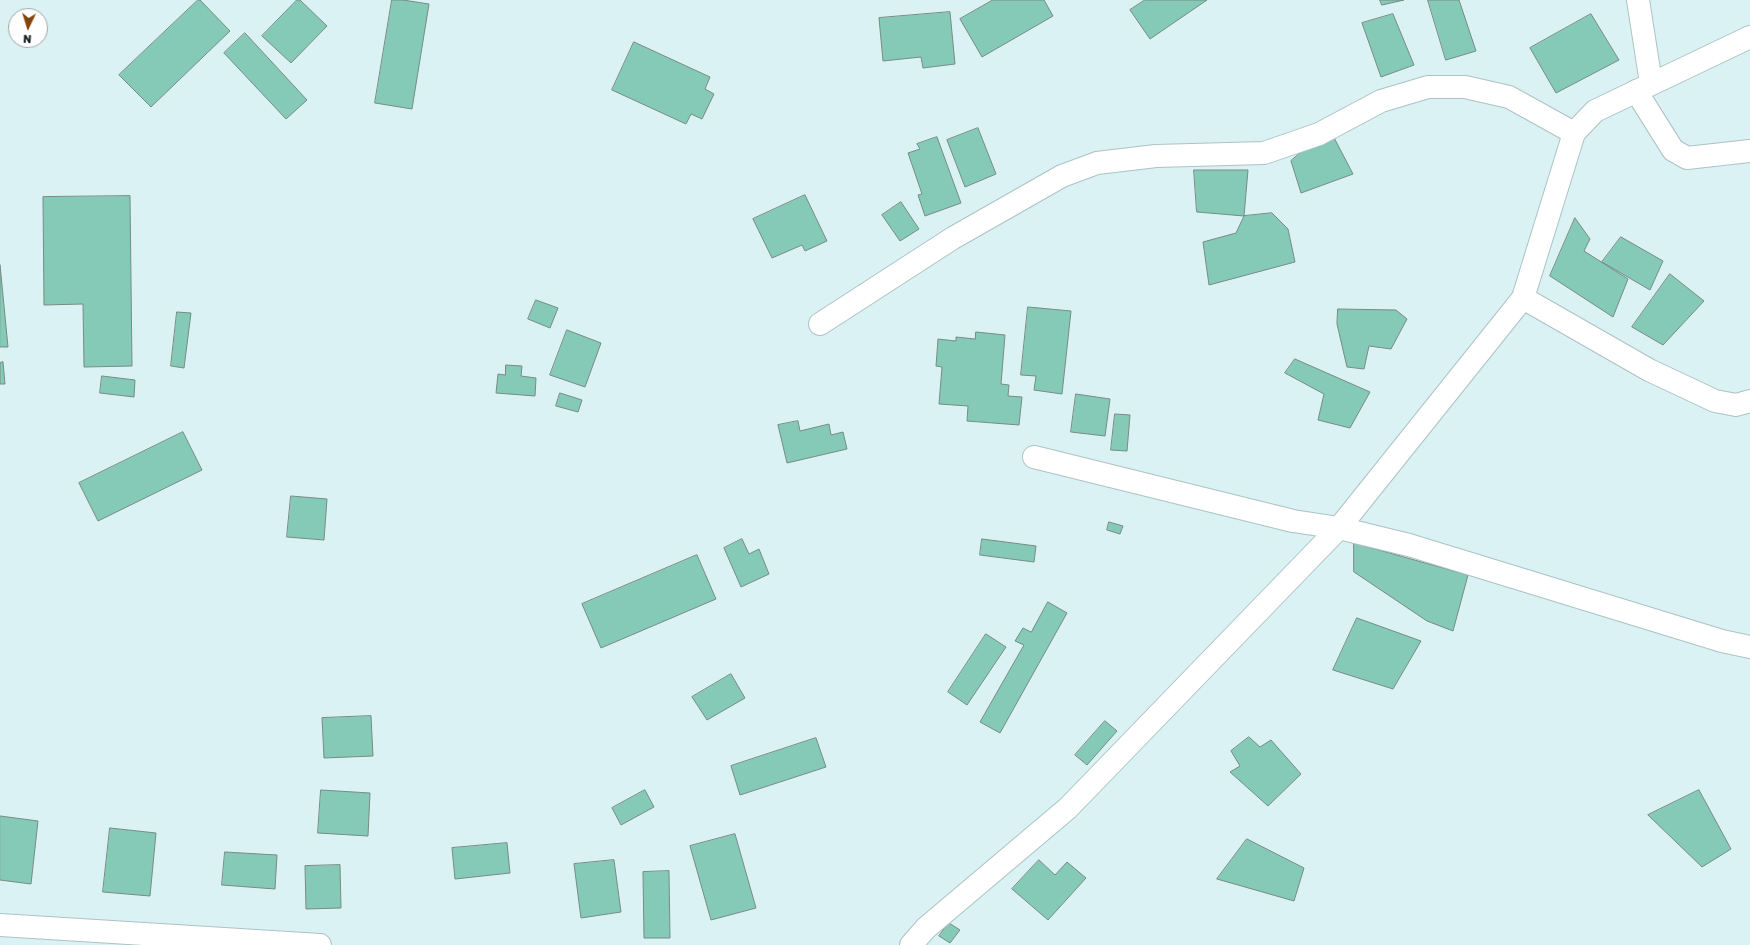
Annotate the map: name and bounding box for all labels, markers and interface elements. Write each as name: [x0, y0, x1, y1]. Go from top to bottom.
north arrow: [8, 8, 48, 48]
text: N: [23, 33, 32, 46]

